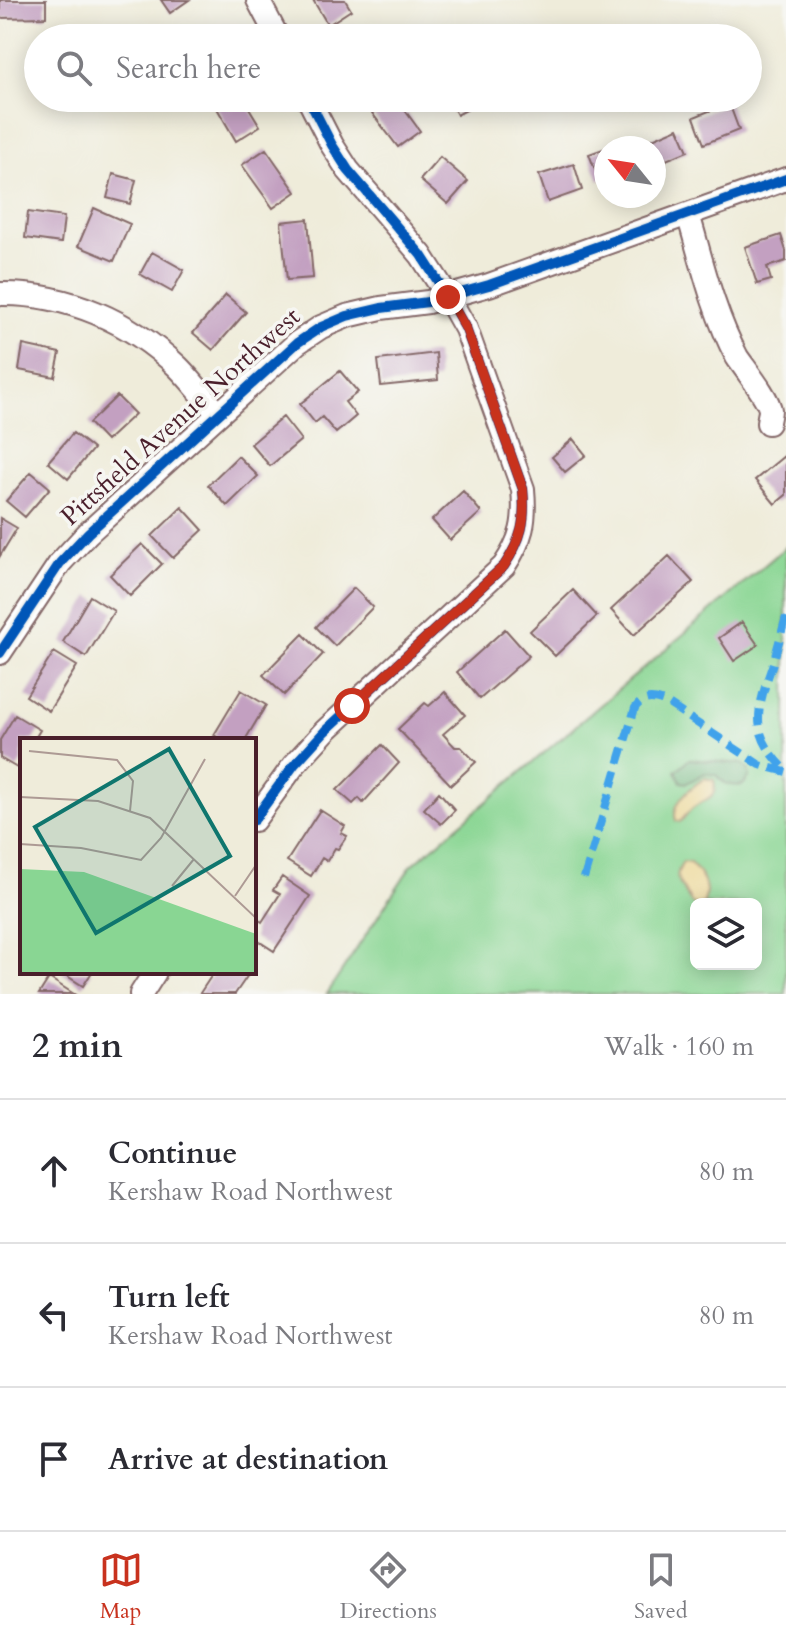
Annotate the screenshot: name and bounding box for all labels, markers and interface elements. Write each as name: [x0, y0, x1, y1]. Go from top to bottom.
search box: [24, 24, 762, 112]
icon: search: [52, 46, 96, 90]
text: Search here: [116, 48, 261, 89]
north arrow: [594, 136, 666, 208]
route end: [430, 279, 466, 315]
street label: Pittsfield Avenue Northwest: [53, 299, 308, 533]
route start: [334, 688, 370, 724]
inset map: [20, 738, 256, 974]
map controls: [690, 898, 762, 970]
button: layers: [690, 898, 762, 970]
text: 2 min: [32, 1023, 123, 1069]
text: Walk · 160 m: [604, 1029, 754, 1064]
text: Continue: [108, 1133, 237, 1174]
icon: ahead: [32, 1149, 76, 1193]
text: 80 m: [698, 1154, 754, 1189]
text: Kershaw Road Northwest: [108, 1174, 393, 1209]
text: Turn left: [108, 1277, 230, 1318]
icon: left: [32, 1293, 76, 1337]
text: 80 m: [698, 1298, 754, 1333]
text: Kershaw Road Northwest: [108, 1318, 393, 1353]
icon: arrive: [32, 1437, 76, 1481]
text: Arrive at destination: [108, 1439, 388, 1480]
tab: Map: [99, 1548, 143, 1626]
tab: Directions: [340, 1548, 437, 1626]
tab: Saved: [634, 1548, 687, 1626]

